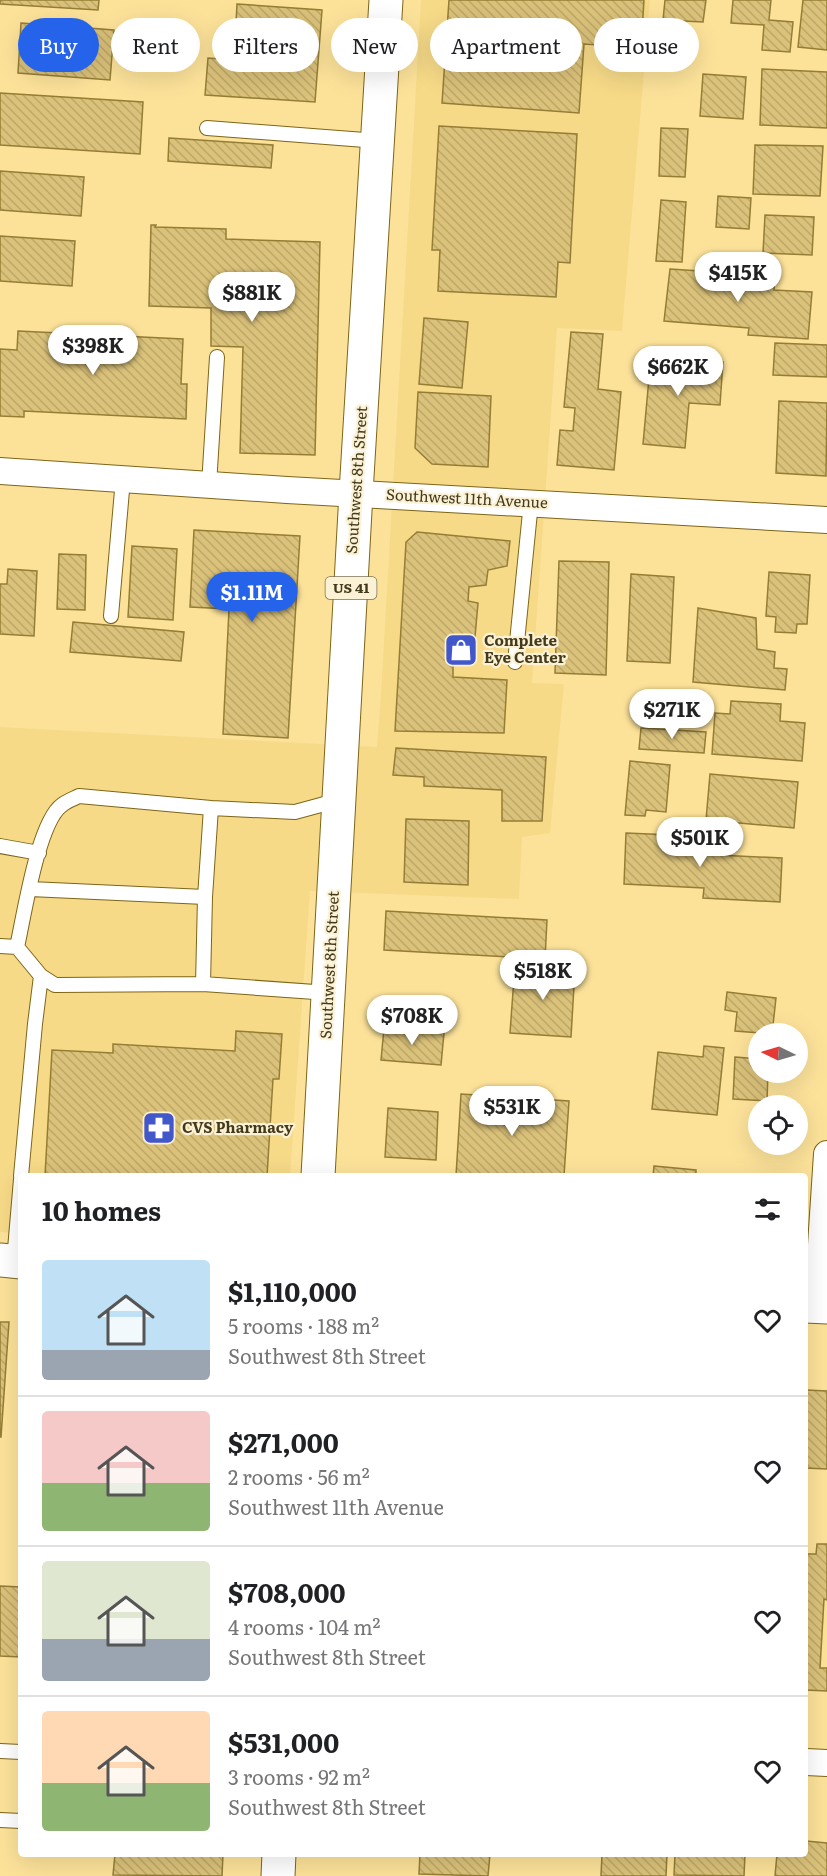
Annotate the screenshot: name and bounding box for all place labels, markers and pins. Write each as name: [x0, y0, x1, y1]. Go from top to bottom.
pin: $415K: [696, 252, 780, 303]
pin: $881K: [210, 272, 294, 323]
pin: $398K: [51, 325, 135, 376]
pin: $662K: [636, 346, 720, 397]
pin: $1.11M: [203, 572, 301, 623]
place label: Complete Eye Center: [484, 628, 566, 668]
shop icon: Complete Eye Center: [443, 632, 479, 668]
pin: $271K: [630, 689, 714, 740]
pin: $501K: [658, 817, 742, 868]
pin: $518K: [501, 950, 585, 1001]
pin: $708K: [370, 995, 454, 1046]
pin: $531K: [470, 1086, 554, 1137]
pharmacy icon: CVS Pharmacy: [141, 1110, 177, 1146]
place label: CVS Pharmacy: [182, 1115, 294, 1138]

